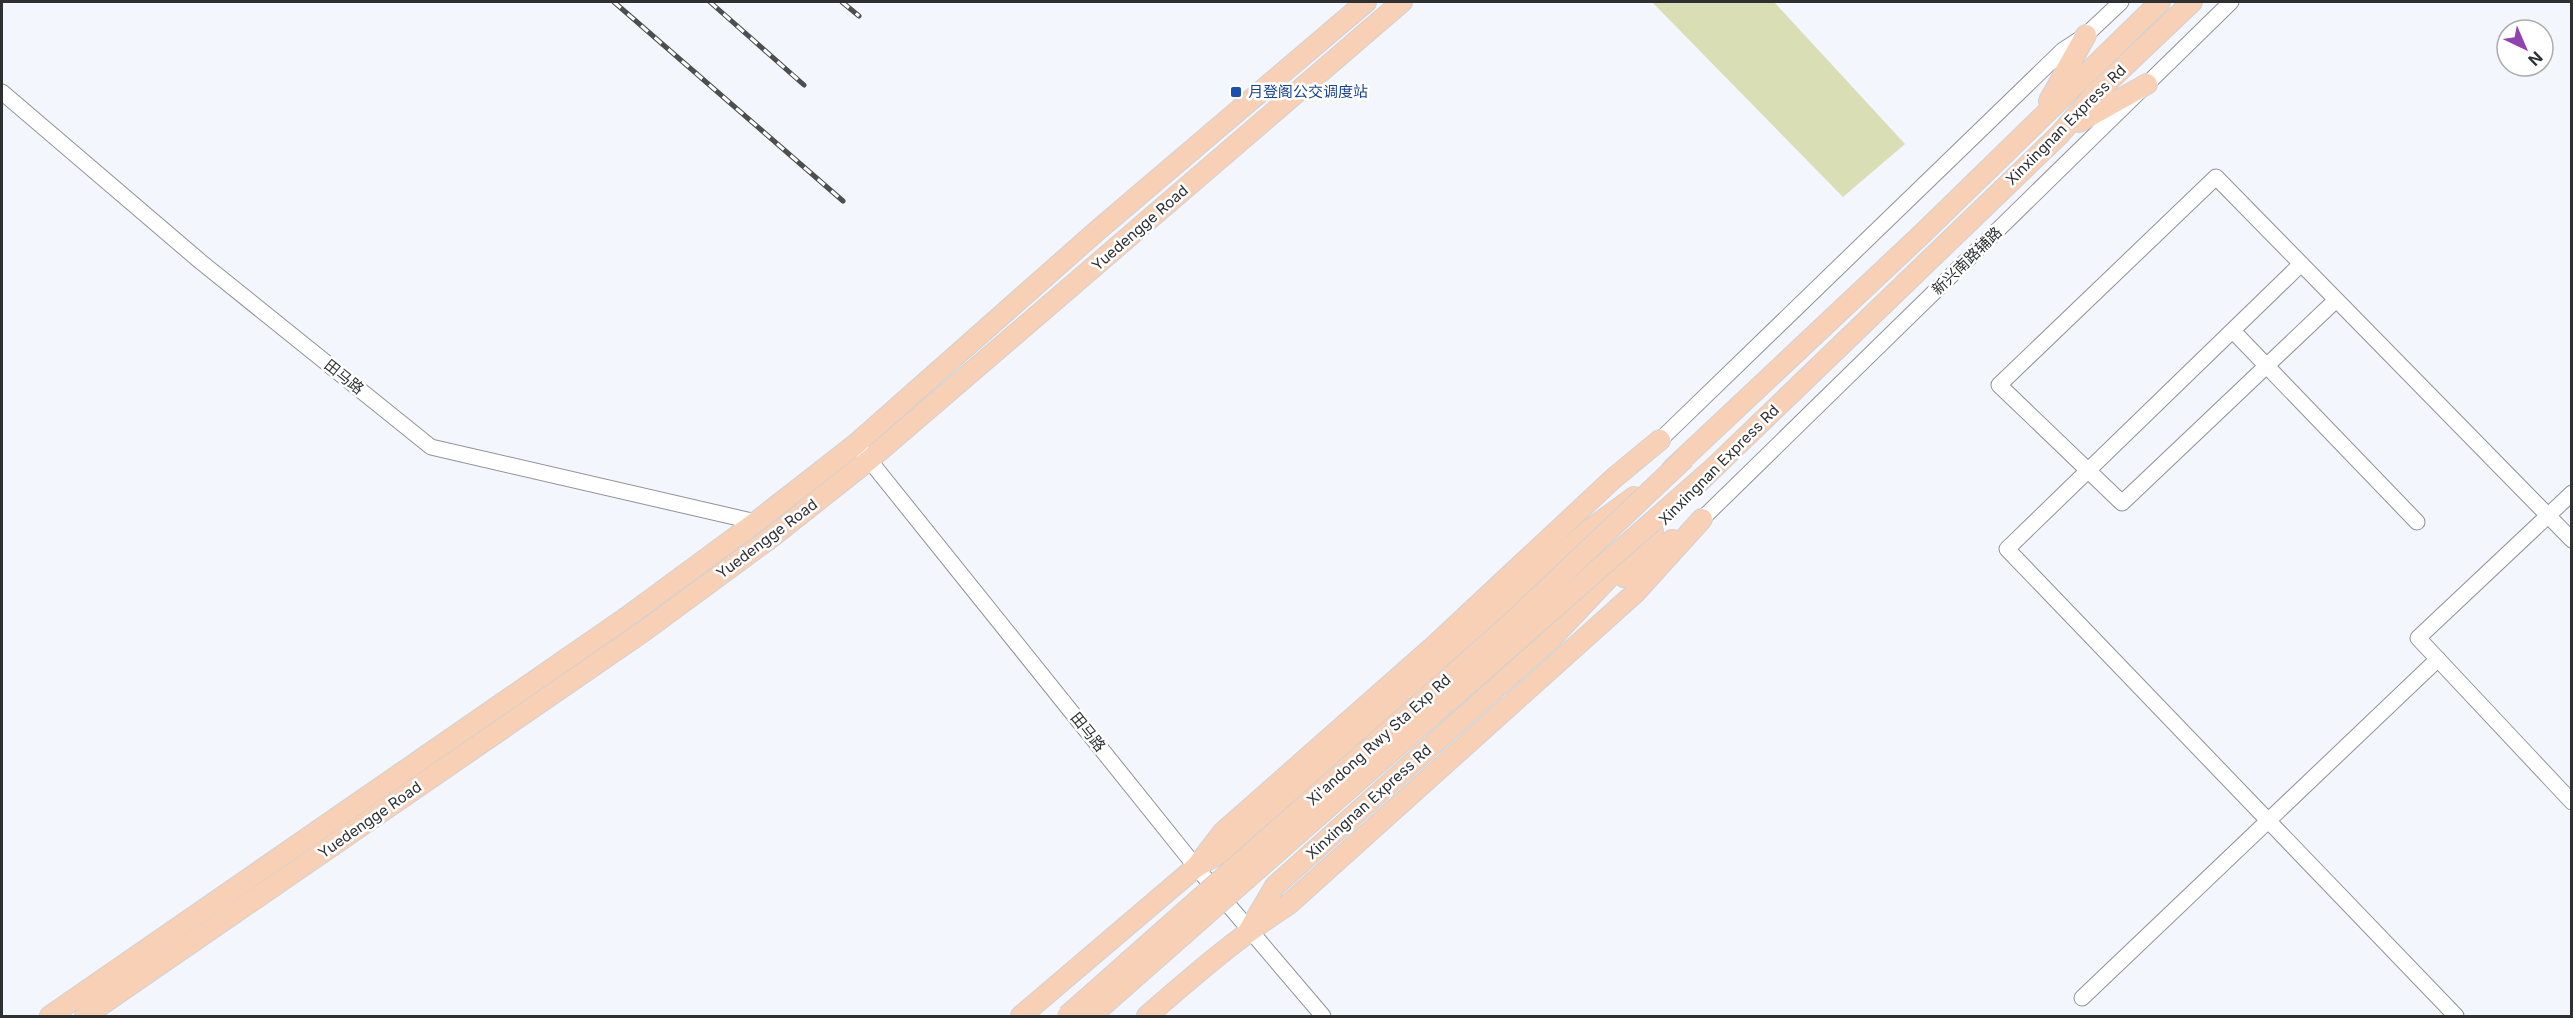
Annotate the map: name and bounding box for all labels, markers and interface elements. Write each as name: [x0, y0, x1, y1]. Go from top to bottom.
north arrow: [2495, 18, 2555, 78]
text: N: [2524, 47, 2547, 70]
street label: Xinxingnan Express Rd: [2002, 61, 2130, 189]
place label: 月登阁公交调度站: [1248, 82, 1368, 101]
marker: 月登阁公交调度站: [1229, 85, 1243, 99]
street label: Yuedengge Road: [1088, 181, 1192, 275]
street label: 新兴南路辅路: [1928, 223, 2006, 299]
street label: 田马路: [321, 355, 368, 398]
street label: Xinxingnan Express Rd: [1655, 401, 1783, 529]
street label: Yuedengge Road: [712, 494, 821, 583]
street label: Xi'andong Rwy Sta Exp Rd: [1303, 670, 1455, 809]
street label: 田马路: [1067, 708, 1110, 755]
street label: Xinxingnan Express Rd: [1302, 740, 1435, 863]
street label: Yuedengge Road: [314, 777, 425, 862]

